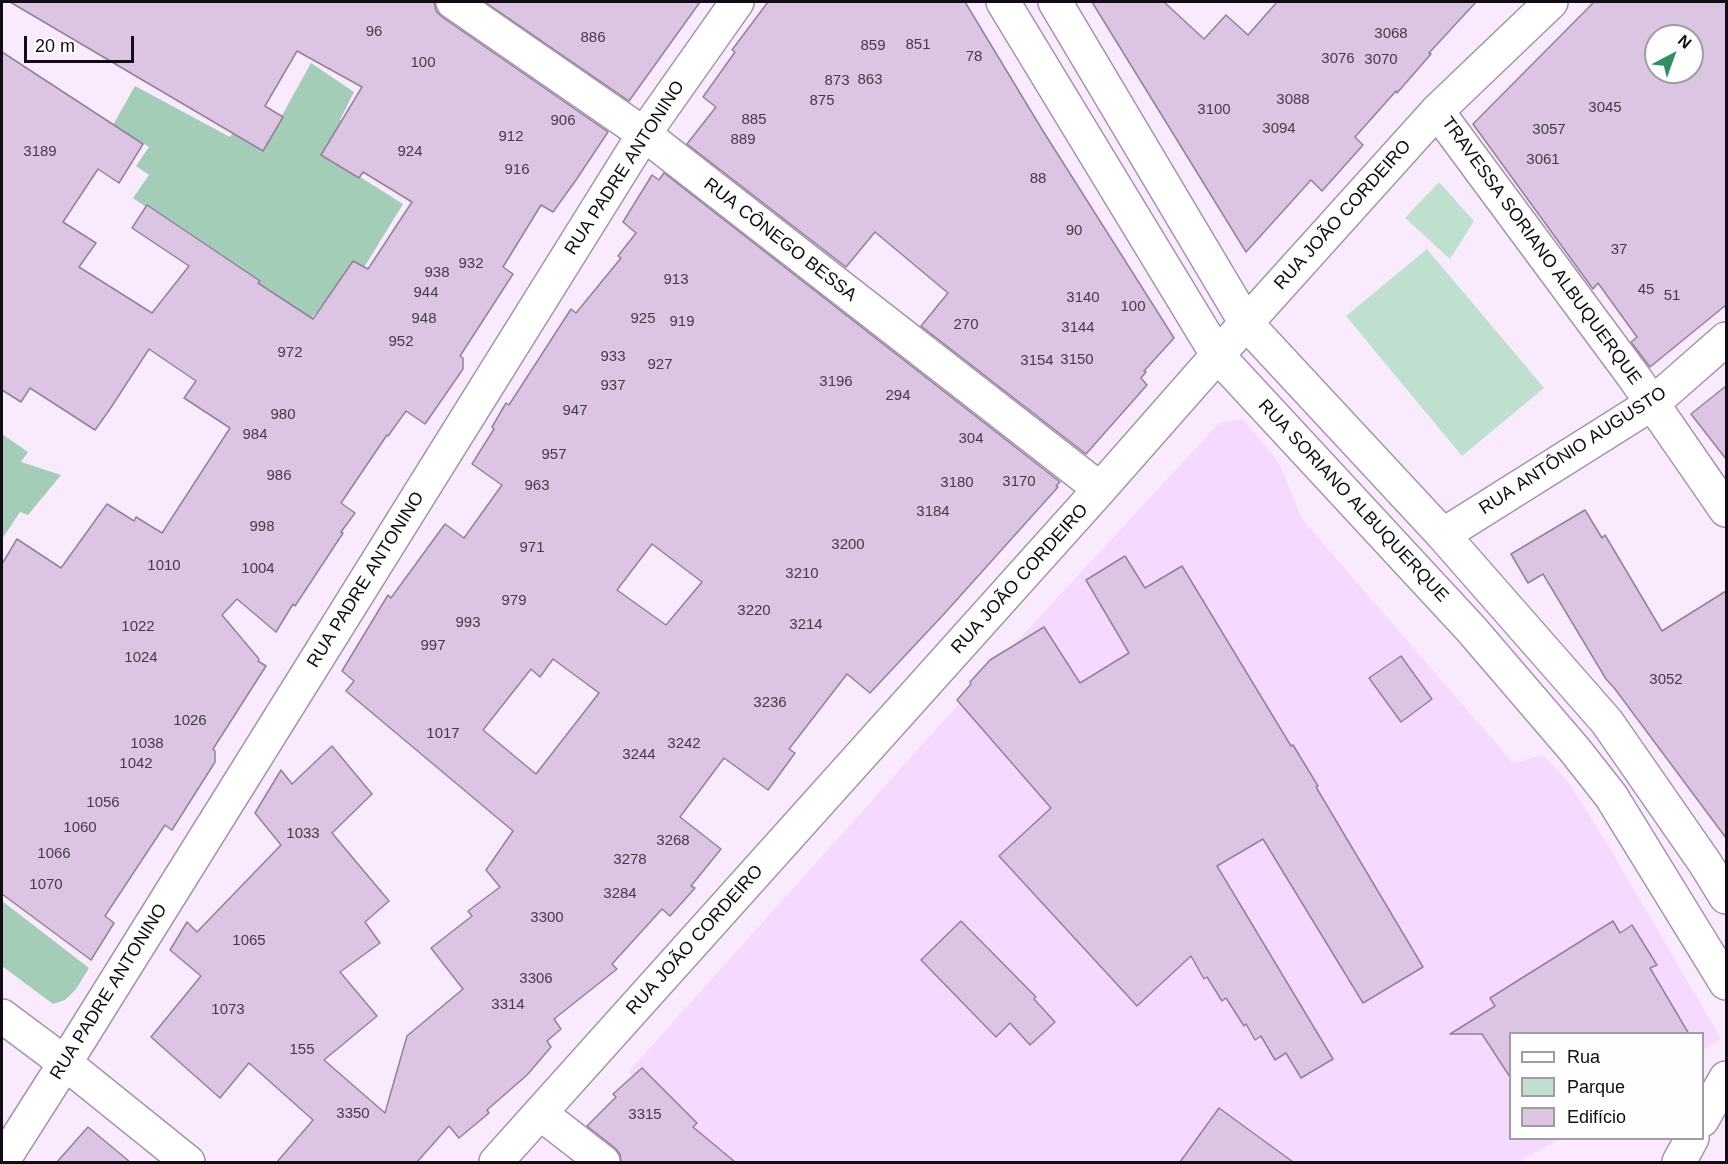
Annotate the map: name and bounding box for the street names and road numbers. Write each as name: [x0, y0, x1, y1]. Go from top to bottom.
street label: RUA PADRE ANTONINO: [561, 77, 689, 259]
street label: TRAVESSA SORIANO ALBUQUERQUE: [1437, 113, 1645, 389]
street label: RUA JOÃO CORDEIRO: [1270, 136, 1416, 294]
street label: RUA CÔNEGO BESSA: [699, 174, 861, 306]
street label: RUA ANTÔNIO AUGUSTO: [1475, 382, 1671, 520]
street label: RUA SORIANO ALBUQUERQUE: [1253, 395, 1453, 607]
street label: RUA PADRE ANTONINO: [303, 488, 429, 672]
street label: RUA JOÃO CORDEIRO: [947, 500, 1093, 658]
street label: RUA JOÃO CORDEIRO: [622, 861, 768, 1019]
street label: RUA PADRE ANTONINO: [46, 900, 172, 1084]

